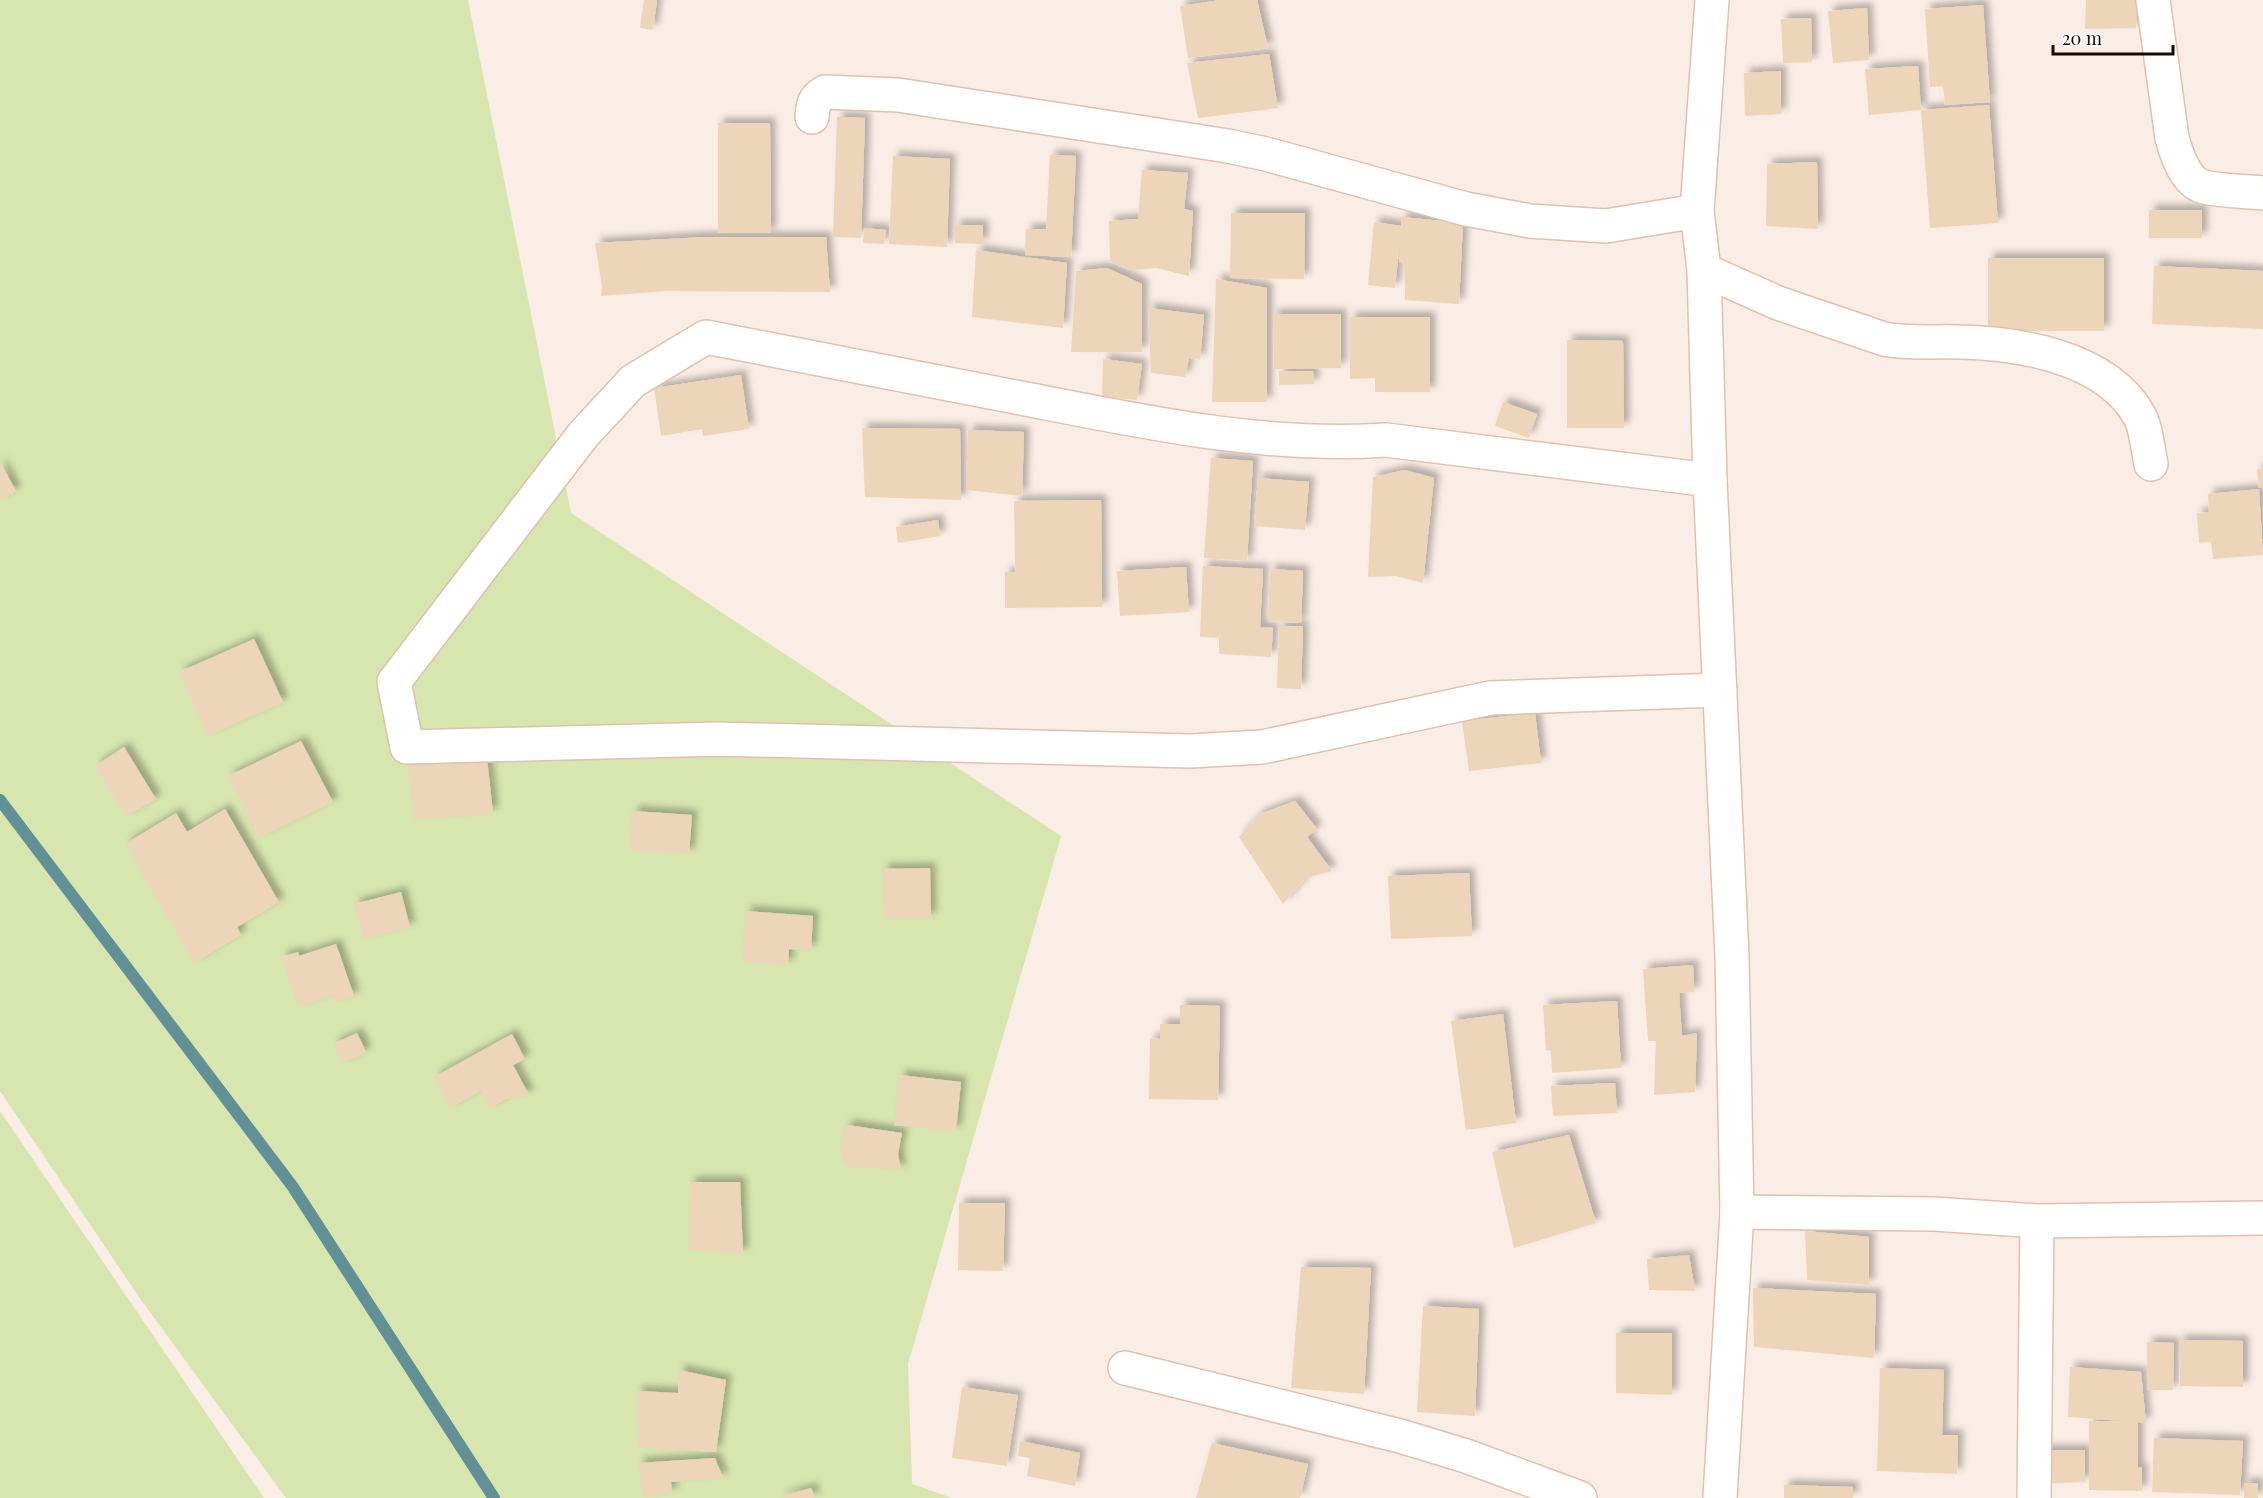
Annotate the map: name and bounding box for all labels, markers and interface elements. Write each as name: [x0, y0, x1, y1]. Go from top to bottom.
scale bar: [2053, 18, 2173, 56]
text: 20 m: [2062, 26, 2102, 50]

